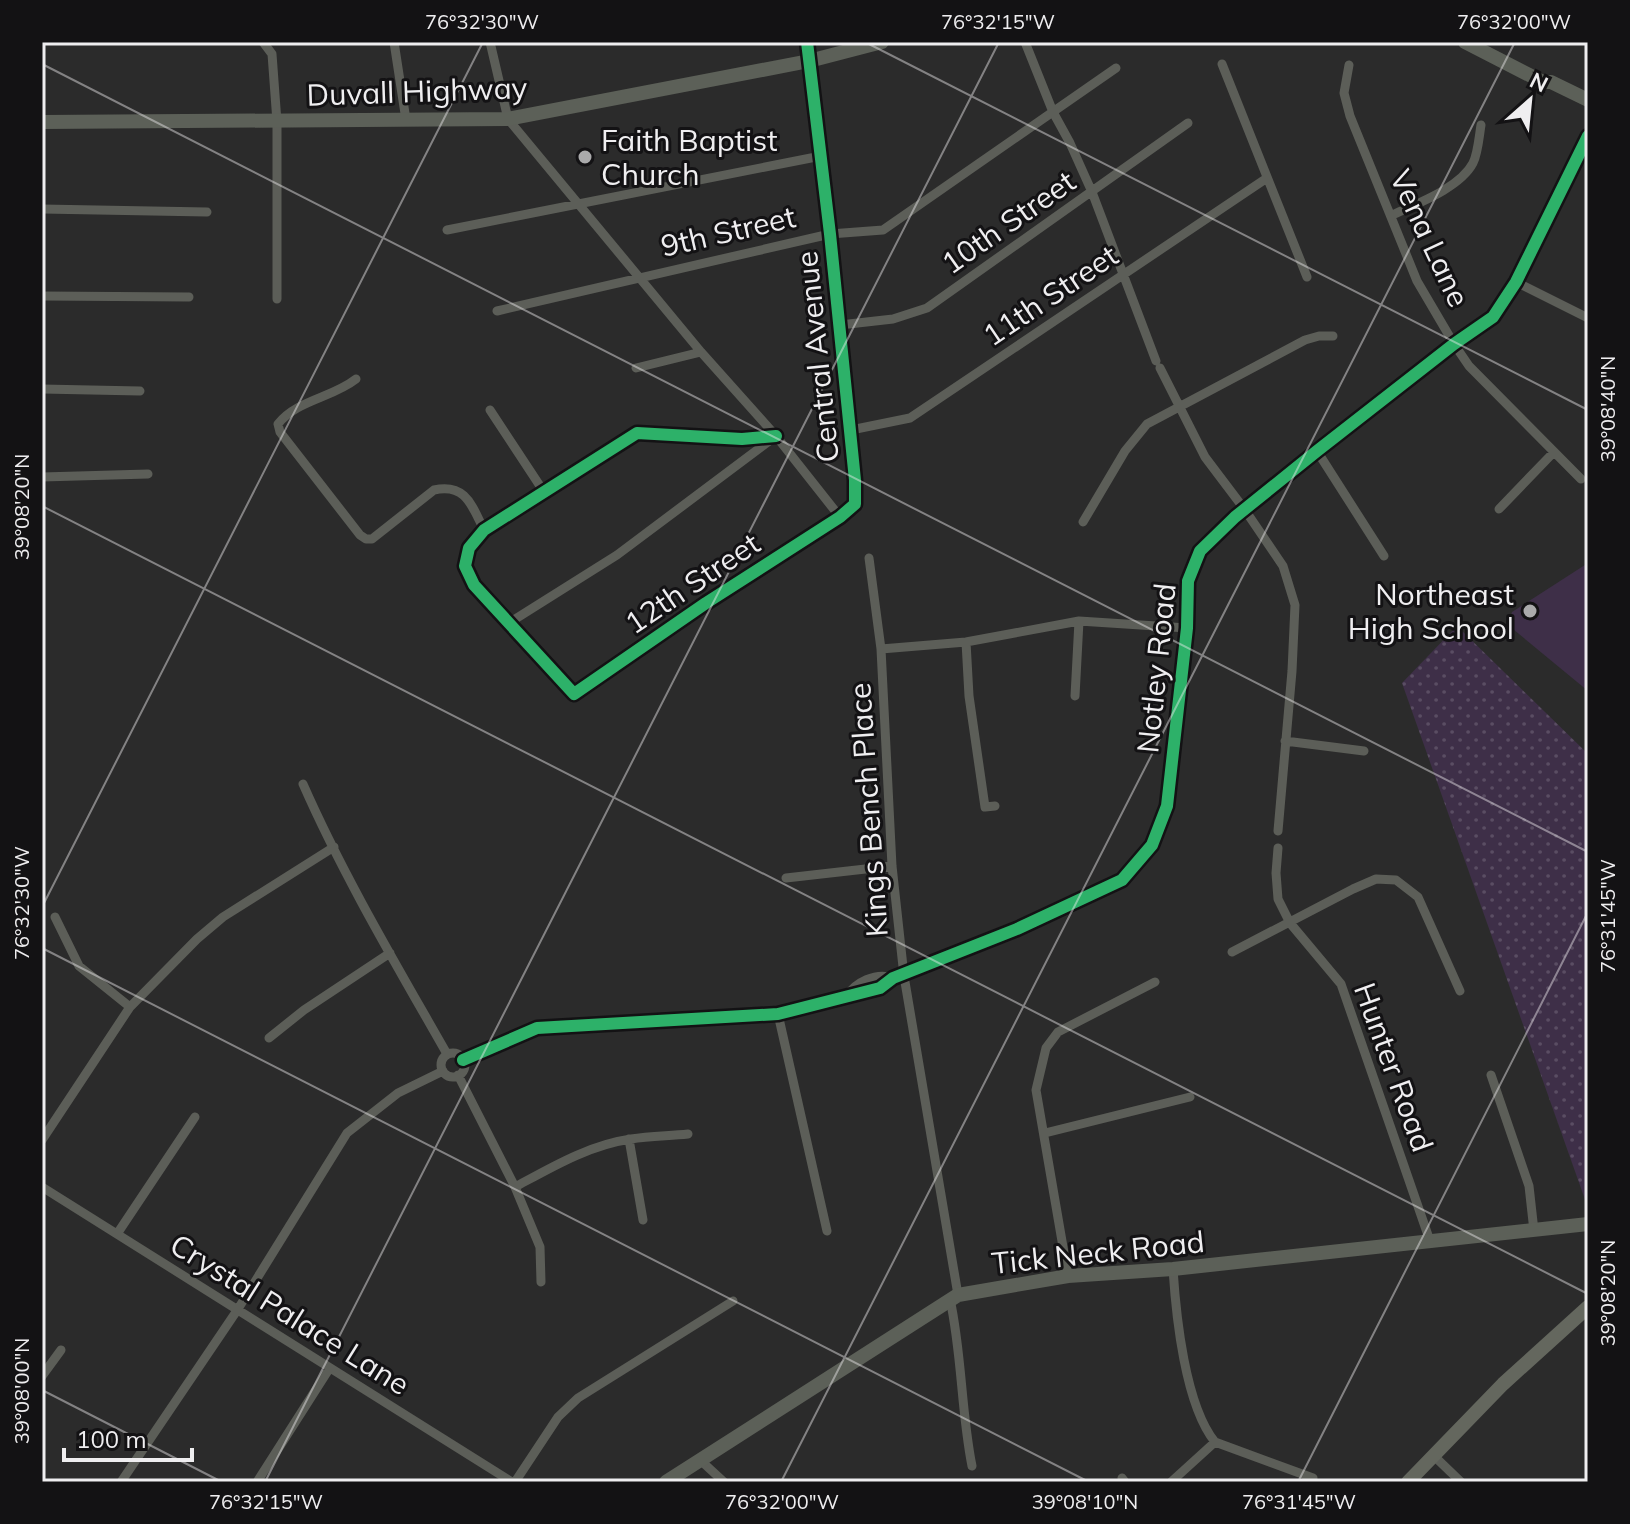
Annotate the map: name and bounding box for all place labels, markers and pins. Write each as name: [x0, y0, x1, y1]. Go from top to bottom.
place label: Faith Baptist Church: [601, 121, 777, 193]
marker: Faith Baptist Church: [576, 148, 594, 166]
place label: Northeast High School: [1348, 575, 1514, 647]
marker: Northeast High School: [1521, 602, 1539, 620]

